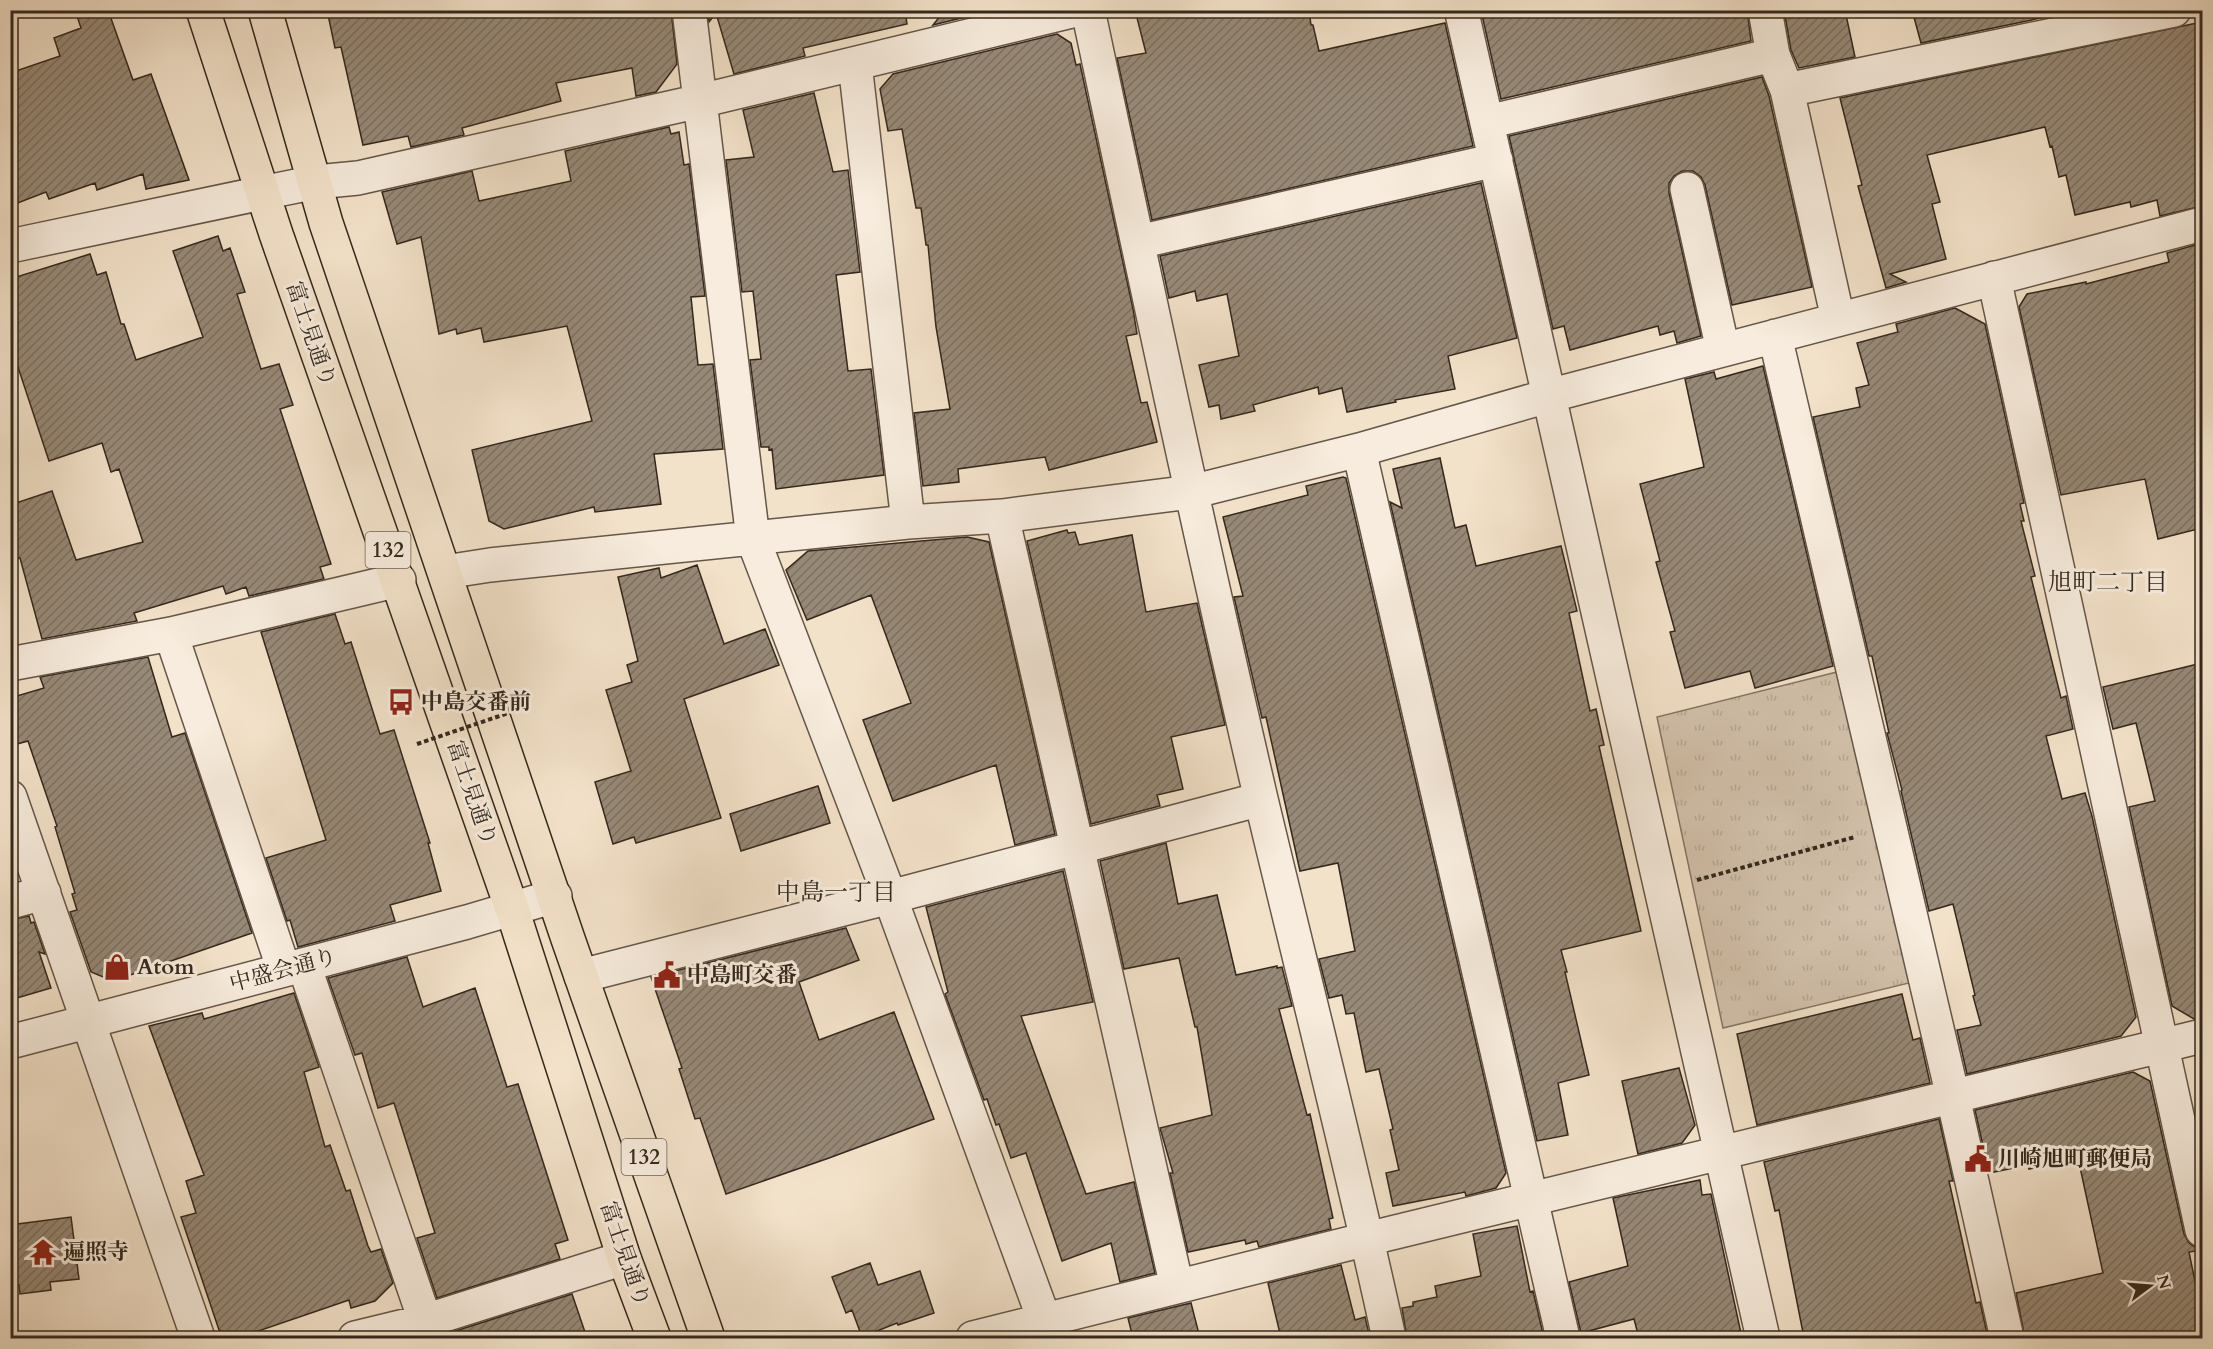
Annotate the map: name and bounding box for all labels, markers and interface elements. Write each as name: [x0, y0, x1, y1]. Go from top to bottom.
street label: 富士見通り: [279, 277, 343, 391]
road number: 132: [366, 532, 410, 568]
district label: 旭町二丁目: [2048, 566, 2168, 599]
bus stop icon: 中島交番前: [386, 687, 416, 717]
place label: 中島交番前: [421, 687, 531, 717]
street label: 富士見通り: [440, 736, 504, 850]
district label: 中島一丁目: [776, 876, 896, 909]
street label: 中盛会通り: [226, 941, 340, 999]
shop icon: Atom: [102, 952, 132, 982]
place label: Atom: [137, 952, 195, 982]
public building icon: 中島町交番: [652, 960, 682, 990]
place label: 中島町交番: [687, 960, 797, 990]
road number: 132: [622, 1139, 666, 1175]
public building icon: 川崎旭町郵便局: [1963, 1144, 1993, 1174]
place label: 川崎旭町郵便局: [1998, 1144, 2152, 1174]
street label: 富士見通り: [593, 1197, 657, 1311]
temple icon: 遍照寺: [28, 1237, 58, 1267]
place label: 遍照寺: [63, 1237, 129, 1267]
north arrow: [2120, 1256, 2180, 1316]
text: N: [2151, 1272, 2176, 1292]

